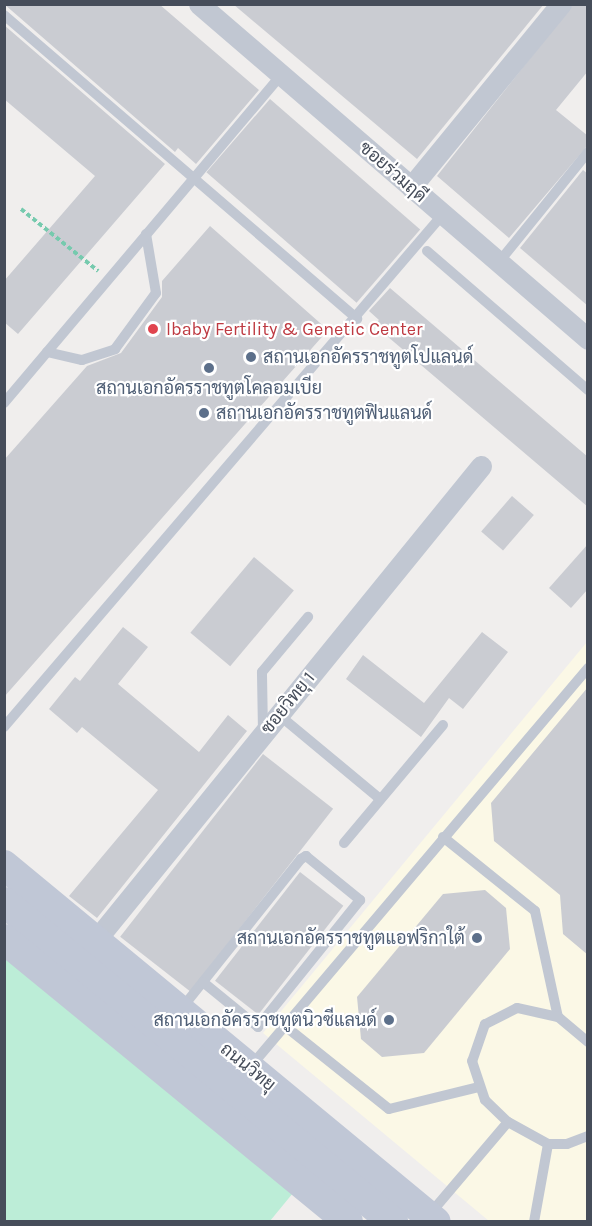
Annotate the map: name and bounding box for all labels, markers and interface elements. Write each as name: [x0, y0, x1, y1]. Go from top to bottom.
street label: ซอยร่วมฤดี: [355, 137, 431, 207]
place label: Ibaby Fertility & Genetic Center: [166, 318, 423, 340]
marker: Ibaby Fertility & Genetic Center: [144, 320, 162, 338]
place label: สถานเอกอัครราชทูตโปแลนด์: [263, 346, 473, 368]
marker: สถานเอกอัครราชทูตโปแลนด์: [244, 350, 258, 364]
marker: สถานเอกอัครราชทูตโคลอมเบีย: [202, 361, 216, 375]
place label: สถานเอกอัครราชทูตโคลอมเบีย: [96, 377, 322, 399]
place label: สถานเอกอัครราชทูตฟินแลนด์: [216, 402, 432, 424]
marker: สถานเอกอัครราชทูตฟินแลนด์: [197, 406, 211, 420]
street label: ซอยวิทยุ 1: [256, 668, 320, 738]
place label: สถานเอกอัครราชทูตแอฟริกาใต้: [237, 927, 465, 949]
marker: สถานเอกอัครราชทูตแอฟริกาใต้: [470, 931, 484, 945]
place label: สถานเอกอัครราชทูตนิวซีแลนด์: [153, 1009, 377, 1031]
marker: สถานเอกอัครราชทูตนิวซีแลนด์: [382, 1013, 396, 1027]
street label: ถนนวิทยุ: [216, 1038, 280, 1096]

